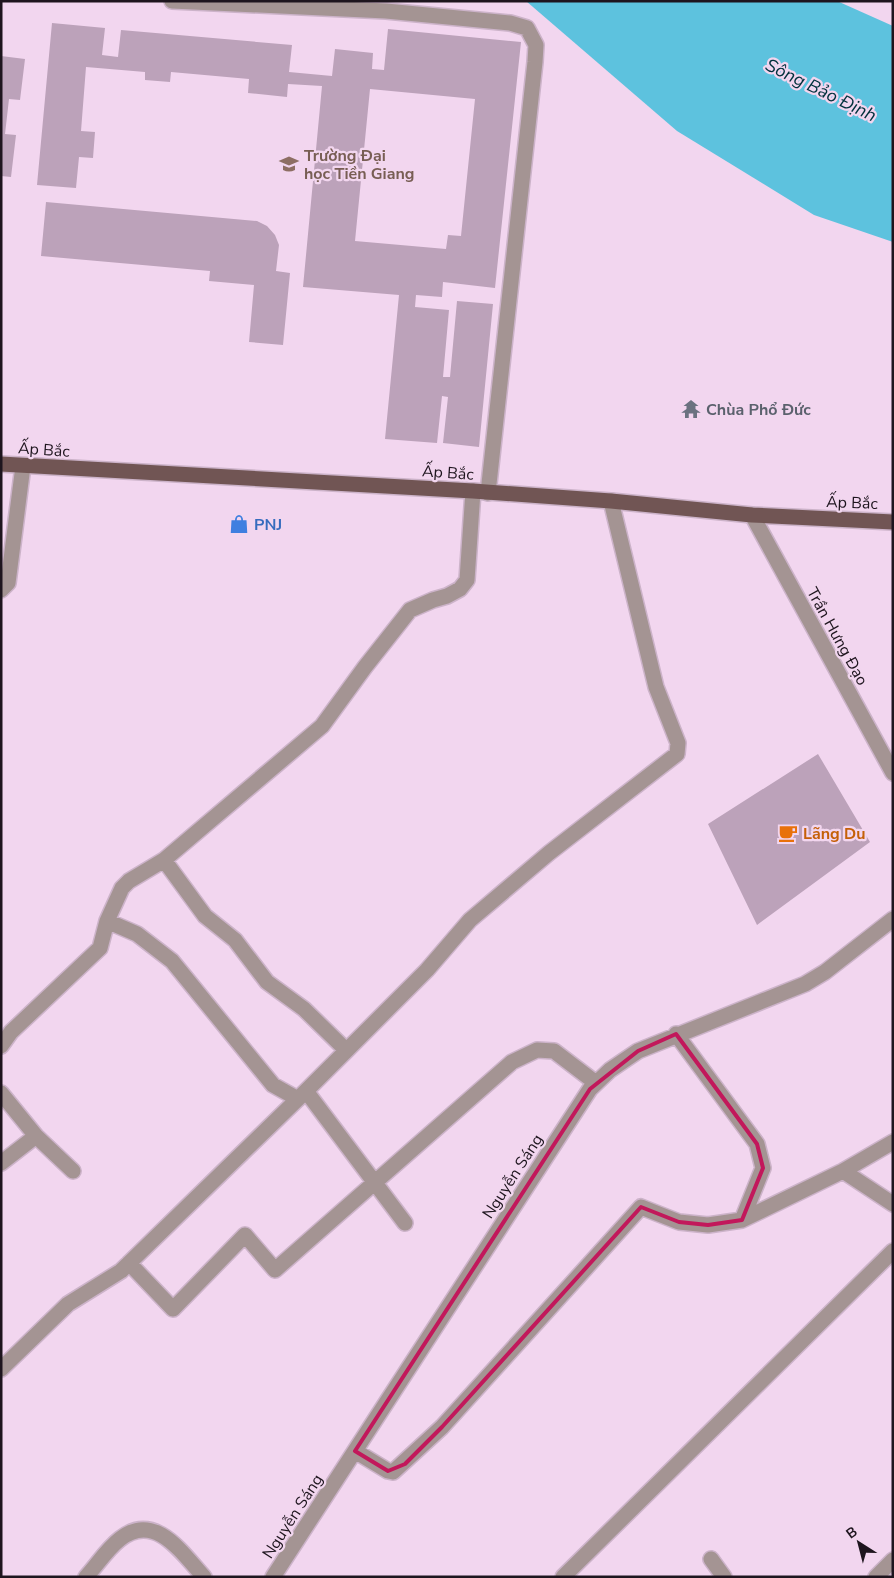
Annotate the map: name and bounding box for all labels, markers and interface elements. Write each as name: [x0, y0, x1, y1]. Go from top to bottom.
water label: Sông Bảo Định: [761, 53, 881, 127]
place label: Trường Đại học Tiền Giang: [304, 145, 414, 185]
school or university icon: Trường Đại học Tiền Giang: [278, 153, 300, 175]
temple icon: Chùa Phổ Đức: [680, 398, 702, 420]
place label: Chùa Phổ Đức: [706, 399, 811, 421]
street label: Ấp Bắc: [17, 436, 71, 463]
street label: Ấp Bắc: [421, 459, 475, 486]
street label: Ấp Bắc: [826, 490, 879, 515]
shop icon: PNJ: [228, 513, 250, 535]
place label: PNJ: [254, 514, 282, 536]
street label: Trần Hưng Đạo: [801, 584, 873, 689]
cafe icon: Lãng Du: [777, 822, 799, 844]
place label: Lãng Du: [803, 823, 866, 845]
street label: Nguyễn Sáng: [477, 1130, 548, 1223]
street label: Nguyễn Sáng: [257, 1470, 328, 1563]
north arrow: [834, 1518, 884, 1568]
text: B: [842, 1522, 861, 1543]

